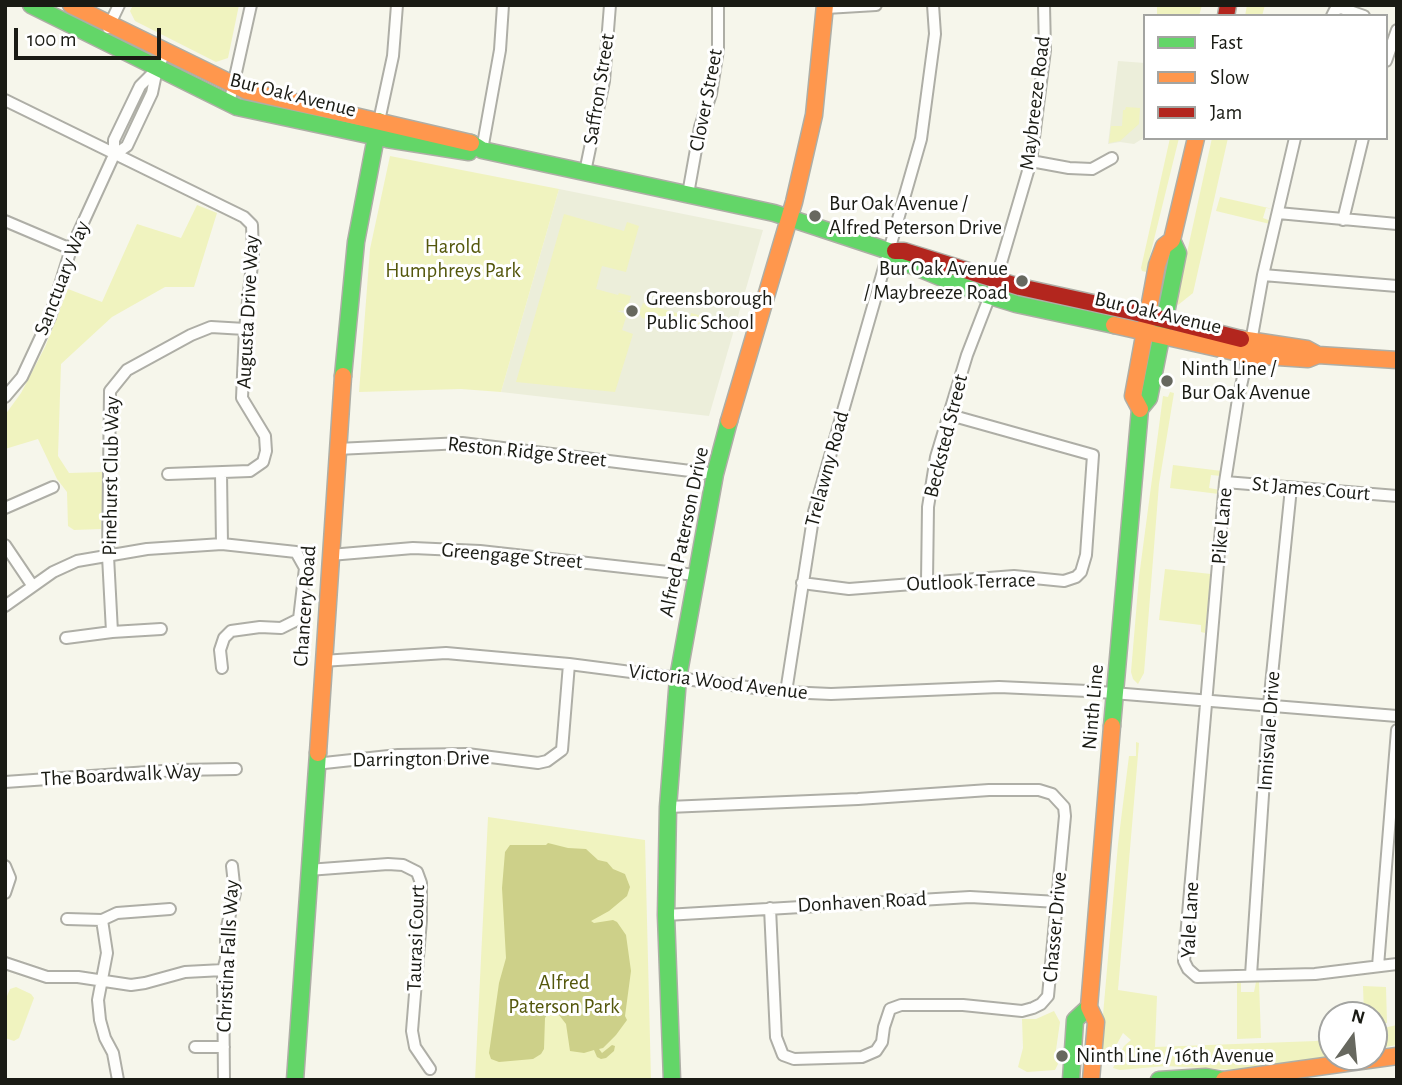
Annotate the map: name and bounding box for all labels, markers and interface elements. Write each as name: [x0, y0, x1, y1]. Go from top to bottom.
scale bar: [18, 14, 164, 58]
legend: [1143, 14, 1388, 140]
text: 100 m: [27, 29, 77, 50]
street label: Saffron Street: [578, 32, 620, 146]
text: Fast: [1210, 32, 1243, 53]
street label: Maybreeze Road: [1014, 35, 1056, 171]
street label: Clover Street: [684, 47, 728, 153]
street label: Bur Oak Avenue: [227, 67, 359, 123]
text: Slow: [1210, 67, 1249, 88]
text: Jam: [1210, 102, 1242, 123]
place label: Bur Oak Avenue / Alfred Peterson Drive: [829, 191, 1002, 241]
marker: Bur Oak Avenue / Alfred Peterson Drive: [807, 208, 823, 224]
street label: Sanctuary Way: [29, 217, 95, 339]
street label: Augusta Drive Way: [231, 234, 265, 390]
park label: Harold Humphreys Park: [385, 234, 521, 284]
place label: Bur Oak Avenue / Maybreeze Road: [864, 256, 1008, 306]
marker: Bur Oak Avenue / Maybreeze Road: [1014, 273, 1030, 289]
place label: Greensborough Public School: [646, 286, 773, 336]
street label: Bur Oak Avenue: [1092, 286, 1224, 340]
marker: Greensborough Public School: [624, 303, 640, 319]
place label: Ninth Line / Bur Oak Avenue: [1181, 356, 1310, 406]
street label: Becksted Street: [919, 372, 973, 500]
marker: Ninth Line / Bur Oak Avenue: [1159, 373, 1175, 389]
street label: Pinehurst Club Way: [97, 396, 125, 556]
street label: Trelawny Road: [799, 408, 855, 530]
street label: Reston Ridge Street: [446, 431, 608, 473]
street label: Alfred Paterson Drive: [654, 445, 714, 619]
street label: St James Court: [1251, 471, 1371, 507]
street label: Pike Lane: [1206, 486, 1238, 566]
street label: Greengage Street: [440, 537, 584, 575]
street label: Chancery Road: [288, 545, 322, 667]
street label: Outlook Terrace: [906, 567, 1036, 597]
street label: Victoria Wood Avenue: [627, 658, 809, 706]
street label: Ninth Line: [1077, 663, 1109, 751]
street label: Innisvale Drive: [1252, 670, 1286, 792]
street label: Darrington Drive: [352, 745, 490, 773]
street label: The Boardwalk Way: [40, 758, 202, 792]
street label: Chasser Drive: [1038, 871, 1072, 983]
street label: Christina Falls Way: [211, 879, 245, 1033]
street label: Yale Lane: [1175, 881, 1205, 959]
street label: Taurasi Court: [402, 884, 430, 992]
street label: Donhaven Road: [797, 886, 927, 918]
park label: Alfred Paterson Park: [508, 970, 620, 1020]
north arrow: [1318, 1001, 1388, 1071]
text: N: [1349, 1006, 1367, 1028]
place label: Ninth Line / 16th Avenue: [1076, 1043, 1274, 1069]
marker: Ninth Line / 16th Avenue: [1054, 1048, 1070, 1064]

